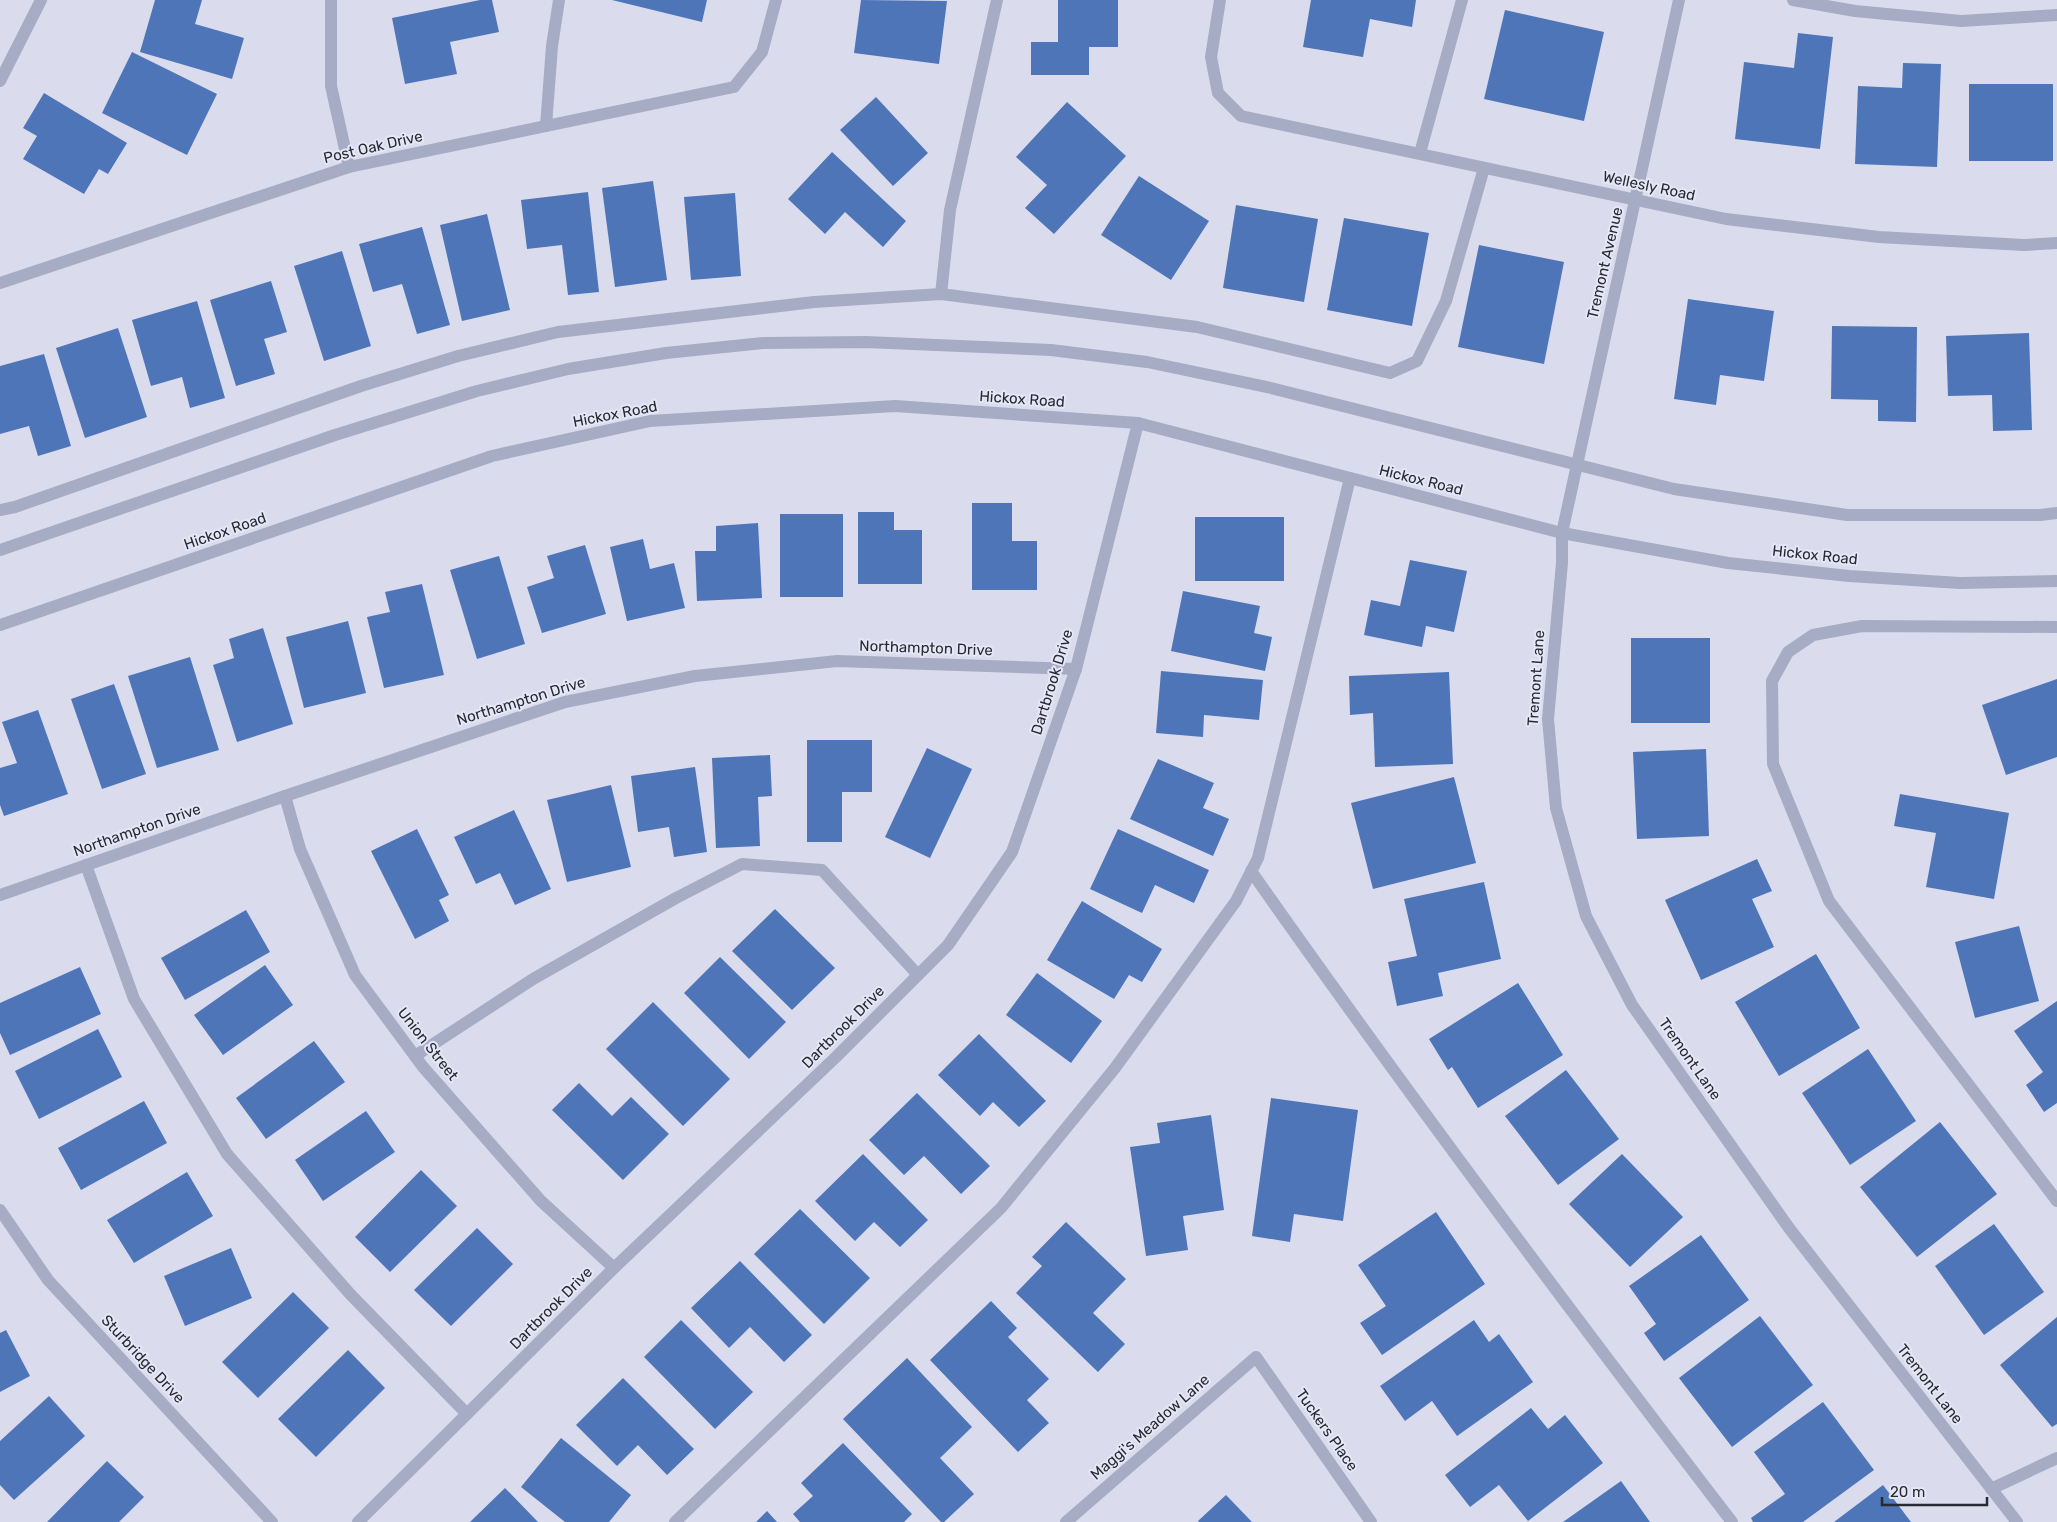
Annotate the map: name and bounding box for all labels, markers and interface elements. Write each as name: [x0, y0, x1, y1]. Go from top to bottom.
street label: Post Oak Drive: [322, 127, 424, 167]
street label: Wellesly Road: [1601, 167, 1697, 205]
street label: Tremont Avenue: [1583, 205, 1627, 321]
street label: Hickox Road: [979, 387, 1065, 411]
street label: Hickox Road: [571, 397, 659, 431]
street label: Hickox Road: [1377, 461, 1465, 499]
street label: Hickox Road: [182, 509, 268, 553]
street label: Hickox Road: [1771, 542, 1859, 568]
street label: Dartbrook Drive: [1027, 627, 1077, 737]
street label: Tremont Lane: [1524, 629, 1548, 727]
street label: Northampton Drive: [859, 637, 993, 659]
street label: Northampton Drive: [455, 673, 587, 729]
street label: Northampton Drive: [71, 800, 203, 860]
street label: Dartbrook Drive: [798, 982, 888, 1072]
street label: Union Street: [394, 1004, 462, 1084]
street label: Tremont Lane: [1655, 1014, 1725, 1104]
street label: Dartbrook Drive: [506, 1263, 596, 1353]
street label: Sturbridge Drive: [97, 1311, 189, 1407]
street label: Tremont Lane: [1893, 1341, 1967, 1427]
street label: Maggi's Meadow Lane: [1087, 1371, 1213, 1483]
street label: Tuckers Place: [1292, 1386, 1362, 1474]
scale bar: [1882, 1474, 1987, 1506]
text: 20 m: [1890, 1483, 1925, 1501]

